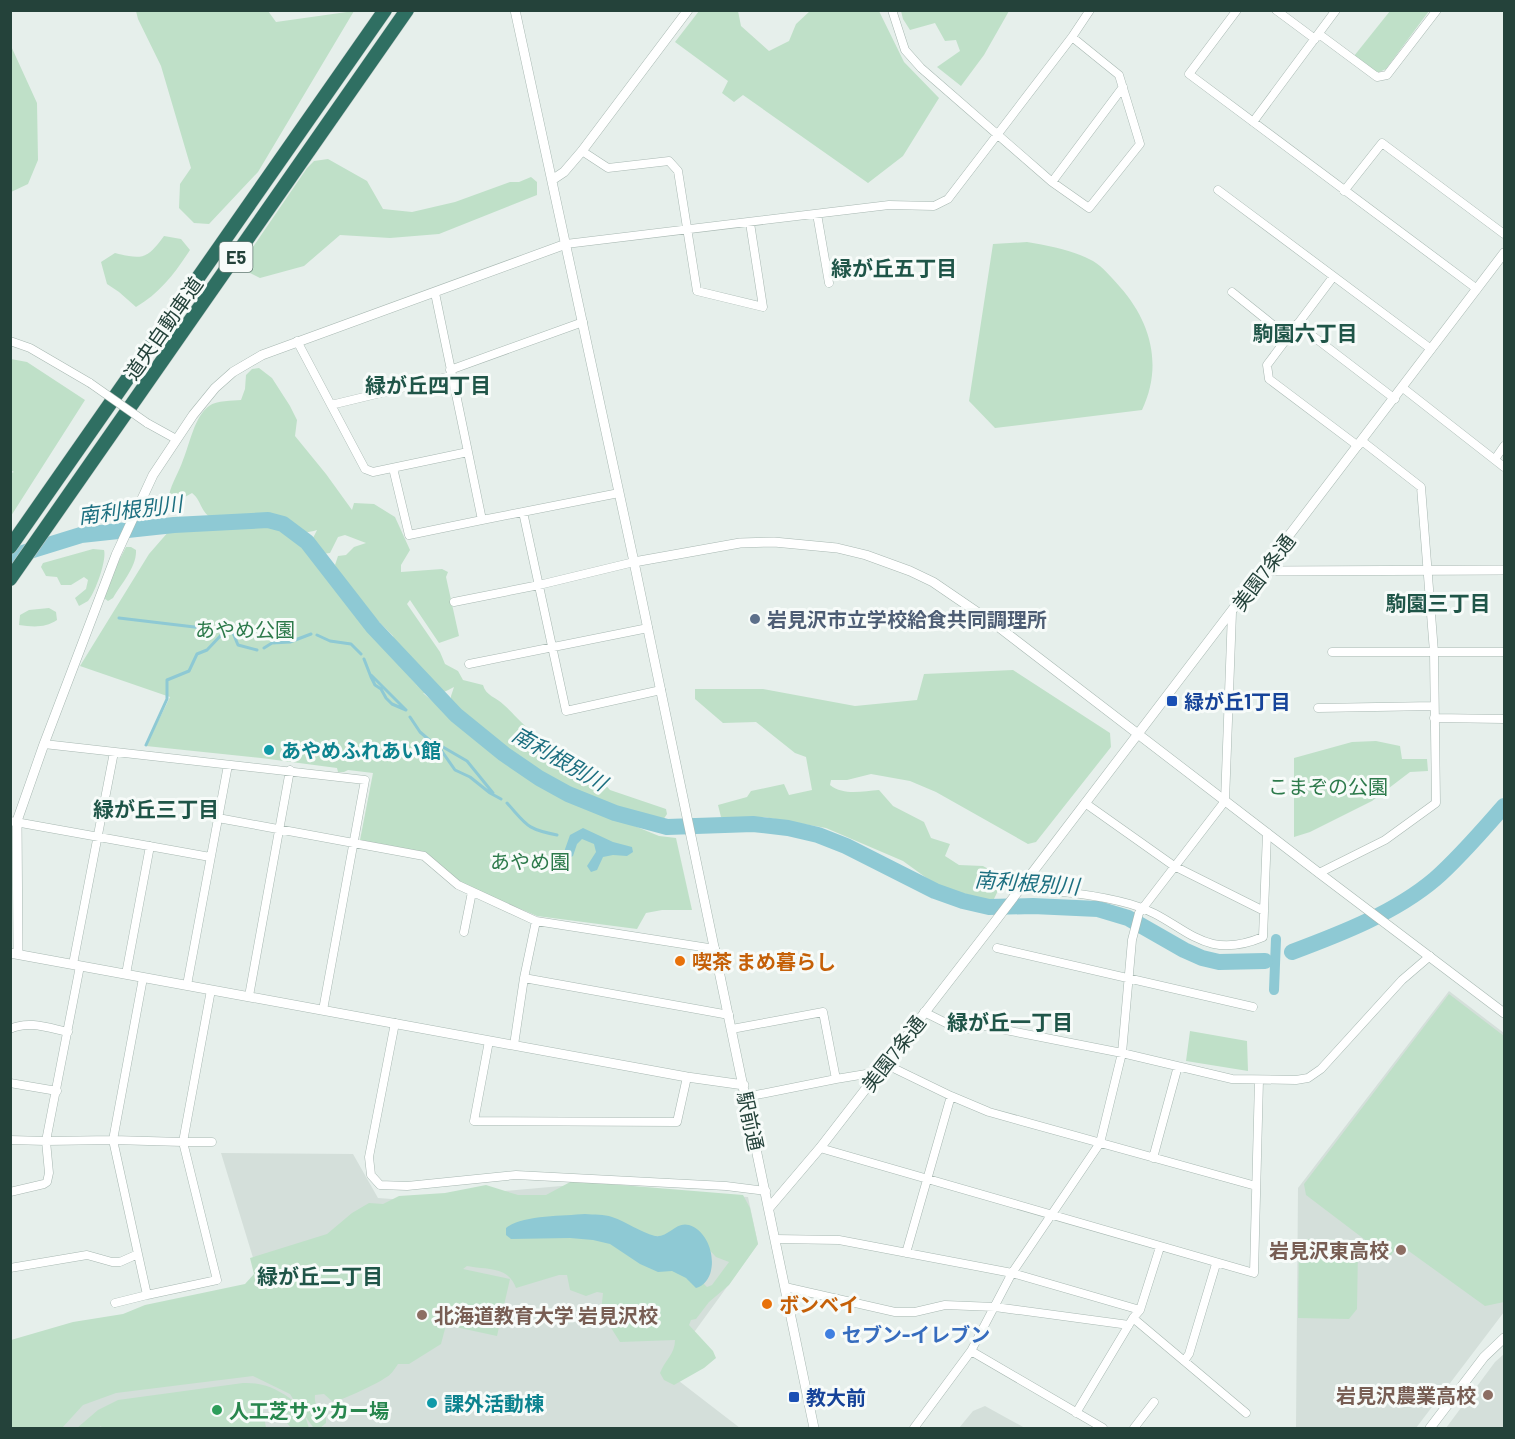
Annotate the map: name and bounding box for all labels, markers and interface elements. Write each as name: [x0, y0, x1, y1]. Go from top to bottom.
road number: E5: [220, 242, 252, 272]
district label: 緑が丘五丁目: [831, 255, 957, 280]
street label: 道央自動車道: [119, 272, 207, 384]
district label: 駒園六丁目: [1253, 320, 1358, 345]
district label: 緑が丘四丁目: [365, 372, 491, 397]
water label: 南利根別川: [76, 490, 186, 528]
street label: 美園7条通: [1226, 529, 1300, 615]
district label: 駒園三丁目: [1386, 590, 1491, 615]
place label: 岩見沢市立学校給食共同調理所: [767, 607, 1047, 631]
marker: 岩見沢市立学校給食共同調理所: [748, 612, 762, 626]
park label: あやめ公園: [195, 617, 295, 641]
place label: 緑が丘1丁目: [1184, 689, 1291, 713]
marker: 緑が丘1丁目: [1165, 694, 1179, 708]
water label: 南利根別川: [508, 721, 613, 796]
place label: あやめふれあい館: [281, 738, 441, 762]
marker: あやめふれあい館: [262, 743, 276, 757]
park label: こまぞの公園: [1268, 774, 1388, 798]
district label: 緑が丘三丁目: [93, 796, 219, 821]
park label: あやめ園: [490, 849, 570, 873]
water label: 南利根別川: [974, 866, 1082, 898]
place label: 喫茶 まめ暮らし: [692, 949, 836, 973]
marker: 喫茶 まめ暮らし: [673, 954, 687, 968]
district label: 緑が丘一丁目: [947, 1009, 1073, 1034]
street label: 美園7条通: [856, 1010, 930, 1096]
street label: 駅前通: [733, 1089, 769, 1153]
place label: 岩見沢東高校: [1269, 1238, 1389, 1262]
marker: 岩見沢東高校: [1394, 1243, 1408, 1257]
district label: 緑が丘二丁目: [257, 1263, 383, 1288]
place label: ボンベイ: [779, 1292, 859, 1316]
marker: ボンベイ: [760, 1297, 774, 1311]
place label: 北海道教育大学 岩見沢校: [434, 1303, 658, 1327]
marker: 北海道教育大学 岩見沢校: [415, 1308, 429, 1322]
place label: セブン-イレブン: [842, 1322, 990, 1346]
marker: セブン-イレブン: [823, 1327, 837, 1341]
place label: 岩見沢農業高校: [1336, 1383, 1476, 1407]
place label: 教大前: [806, 1385, 866, 1409]
marker: 岩見沢農業高校: [1481, 1388, 1495, 1402]
marker: 教大前: [787, 1390, 801, 1404]
place label: 課外活動棟: [444, 1391, 544, 1415]
marker: 課外活動棟: [425, 1396, 439, 1410]
place label: 人工芝サッカー場: [229, 1398, 389, 1422]
marker: 人工芝サッカー場: [210, 1403, 224, 1417]

